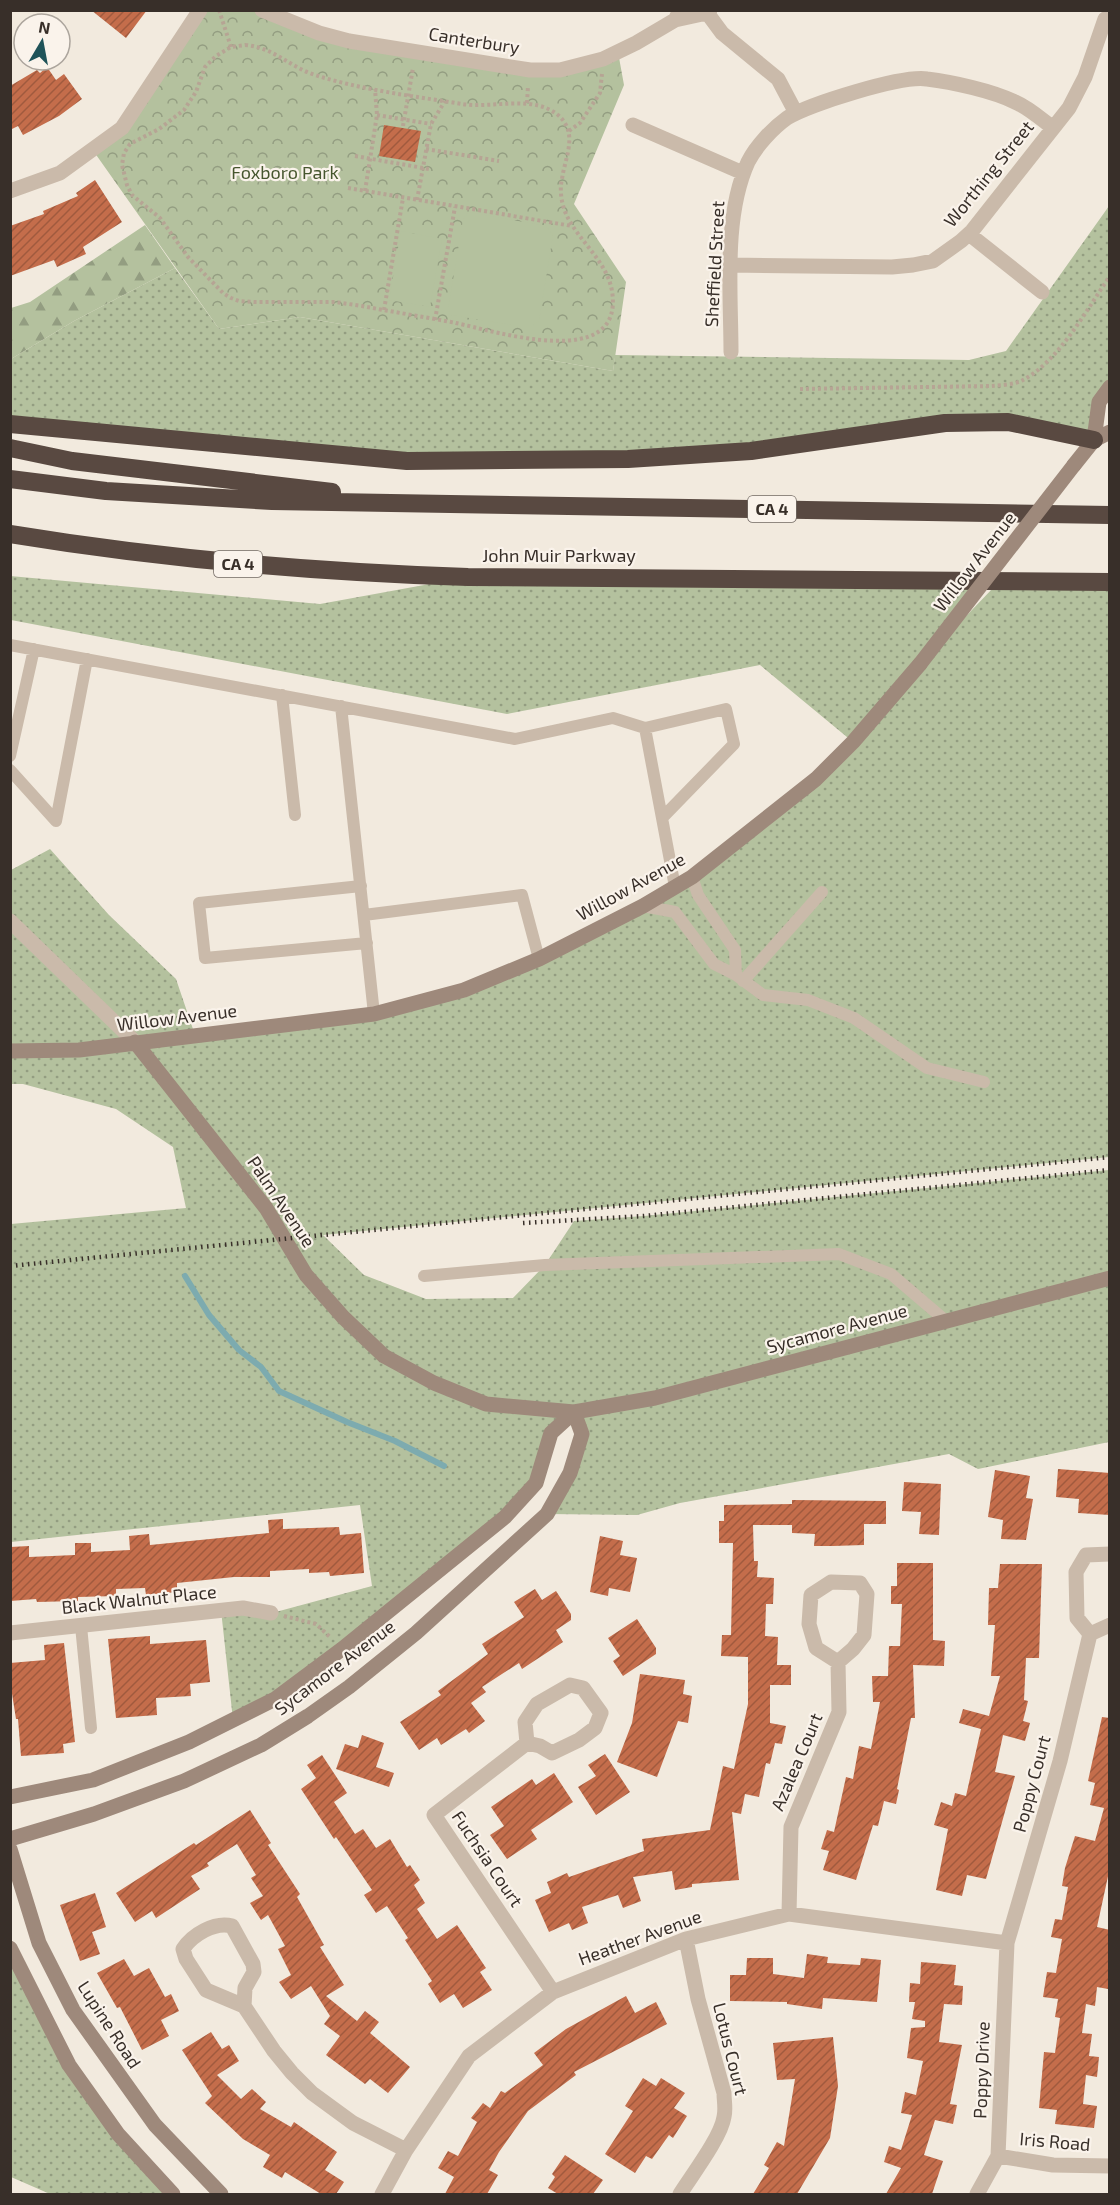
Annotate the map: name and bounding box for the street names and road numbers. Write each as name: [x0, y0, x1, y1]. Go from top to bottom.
street label: Canterbury: [427, 22, 522, 58]
street label: Worthing Street: [939, 116, 1038, 231]
street label: Sheffield Street: [700, 200, 728, 328]
road number: CA 4: [748, 496, 796, 522]
street label: Willow Avenue: [928, 507, 1020, 616]
street label: John Muir Parkway: [482, 544, 636, 566]
road number: CA 4: [214, 551, 262, 577]
street label: Willow Avenue: [572, 847, 689, 925]
street label: Willow Avenue: [116, 999, 238, 1035]
street label: Palm Avenue: [243, 1152, 320, 1251]
street label: Sycamore Avenue: [764, 1299, 909, 1357]
street label: Black Walnut Place: [60, 1580, 218, 1618]
street label: Sycamore Avenue: [270, 1615, 399, 1719]
street label: Azalea Court: [766, 1709, 827, 1814]
street label: Poppy Court: [1008, 1733, 1055, 1835]
street label: Fuchsia Court: [448, 1806, 528, 1911]
street label: Heather Avenue: [575, 1905, 704, 1970]
street label: Lupine Road: [73, 1977, 146, 2072]
street label: Lotus Court: [709, 2000, 753, 2097]
street label: Poppy Drive: [968, 2021, 994, 2119]
street label: Iris Road: [1019, 2127, 1091, 2155]

